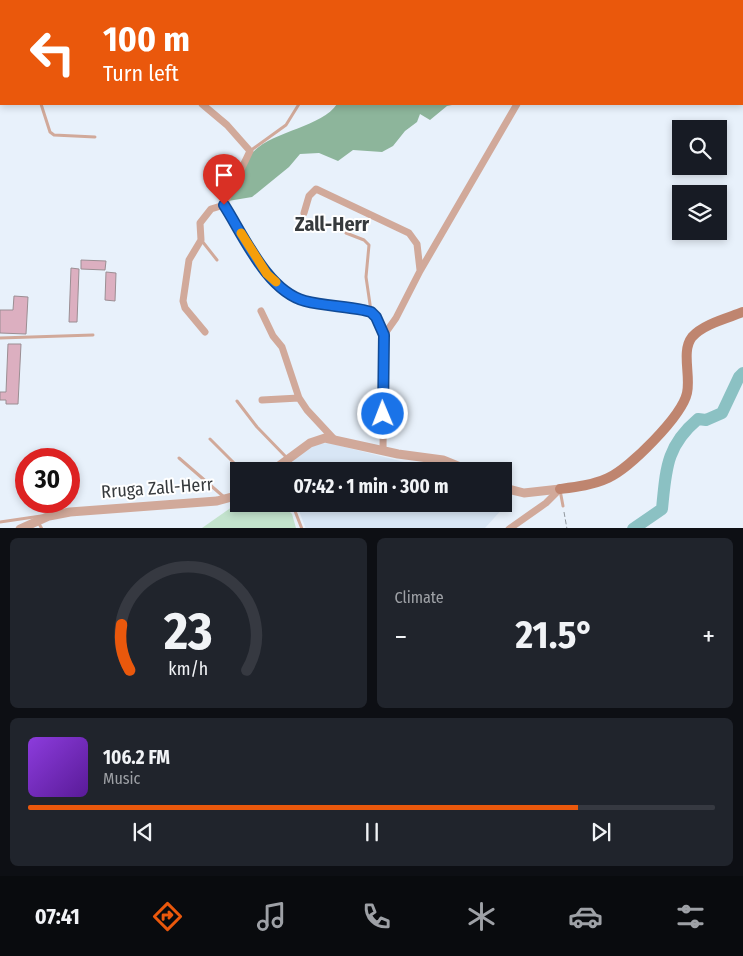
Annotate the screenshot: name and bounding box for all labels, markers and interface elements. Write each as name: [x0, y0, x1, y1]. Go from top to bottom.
text: 100 m: [103, 18, 190, 60]
icon: left: [20, 20, 85, 85]
text: Turn left: [103, 60, 179, 87]
map controls: [672, 120, 727, 240]
button: search: [672, 120, 727, 175]
pin: [203, 154, 245, 205]
icon: arrive: [210, 161, 238, 189]
button: layers: [672, 185, 727, 240]
district label: Zall-Herr: [295, 212, 370, 236]
position arrow: [356, 387, 408, 439]
speed limit sign: 30: [15, 448, 80, 513]
street label: Rruga Zall-Herr: [100, 473, 214, 503]
text: 07:42 · 1 min · 300 m: [294, 475, 448, 498]
text: Climate: [395, 588, 444, 607]
text: 23: [163, 600, 213, 663]
text: 21.5°: [516, 612, 594, 658]
text: −: [395, 620, 407, 653]
text: +: [702, 620, 715, 653]
text: km/h: [168, 658, 208, 680]
text: 106.2 FM: [103, 746, 170, 769]
text: Music: [103, 769, 140, 788]
icon: previous: [129, 818, 157, 846]
icon: pause: [358, 818, 386, 846]
icon: next: [587, 818, 615, 846]
icon: directions: [150, 899, 185, 934]
icon: music: [254, 899, 289, 934]
icon: phone: [359, 899, 394, 934]
icon: climate: [464, 899, 499, 934]
icon: car: [568, 899, 603, 934]
icon: filters: [673, 899, 708, 934]
text: 07:41: [35, 903, 80, 930]

